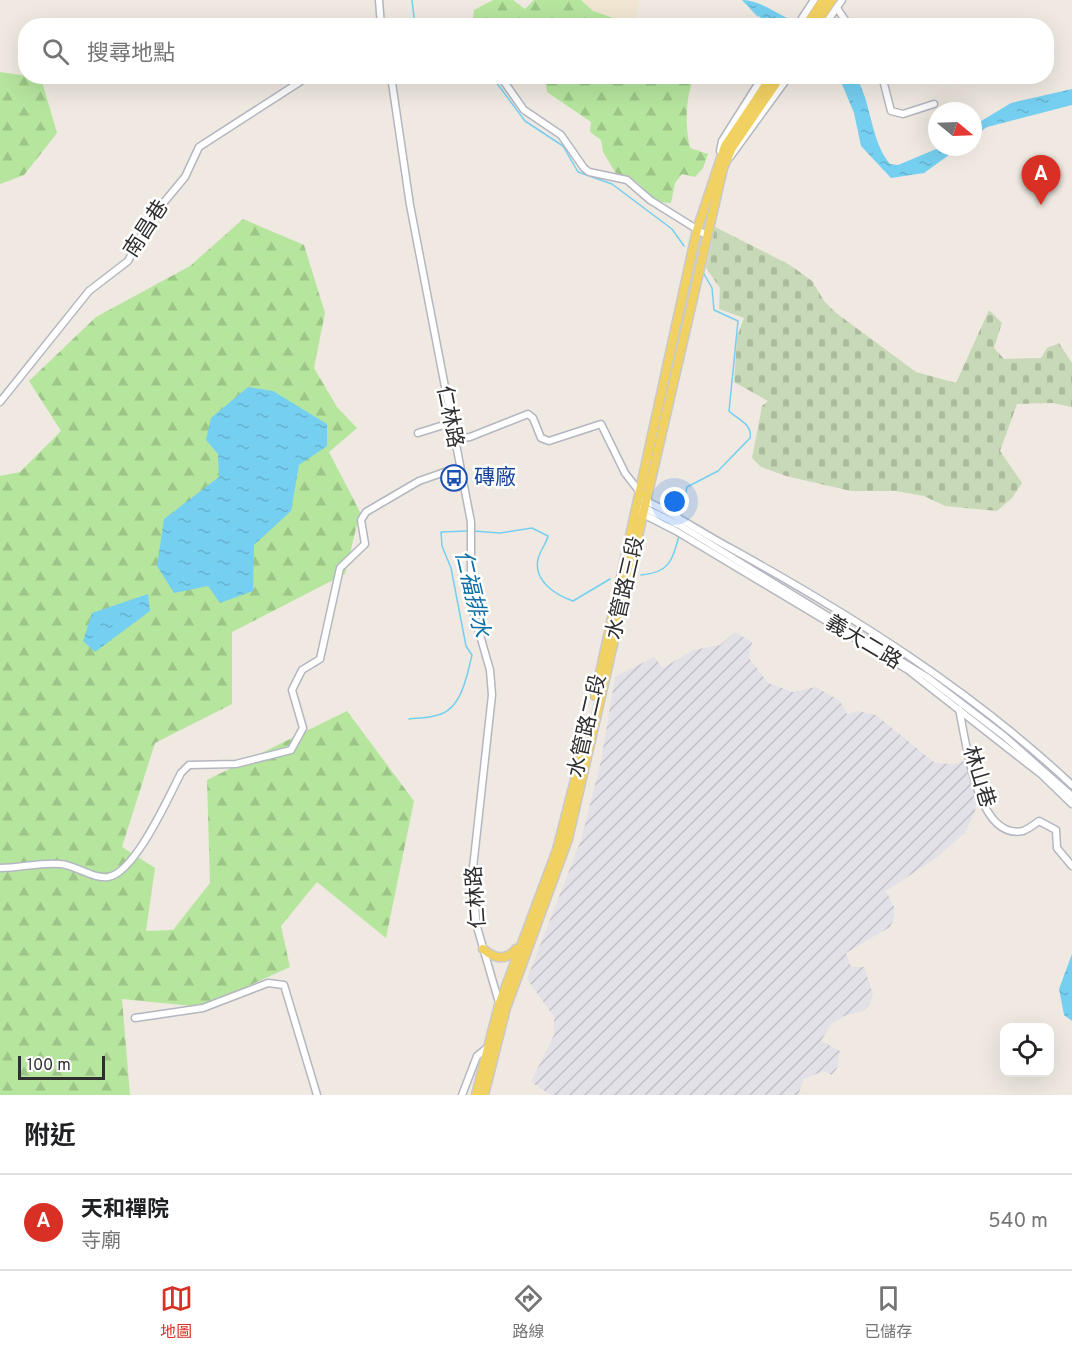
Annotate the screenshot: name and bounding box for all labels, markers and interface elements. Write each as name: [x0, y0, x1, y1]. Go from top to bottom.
search box: [18, 18, 1054, 84]
icon: search: [39, 35, 72, 68]
text: 搜尋地點: [87, 41, 175, 68]
north arrow: [928, 102, 982, 156]
pin: A: [1022, 156, 1060, 205]
street label: 南昌巷: [119, 195, 175, 263]
street label: 仁林路: [430, 384, 468, 450]
bus stop icon: 磚廠: [439, 463, 469, 493]
place label: 磚廠: [474, 465, 516, 492]
your location: [660, 487, 689, 516]
street label: 水管路三段: [601, 534, 651, 642]
water label: 仁福排水: [448, 548, 494, 641]
street label: 義大二路: [820, 610, 906, 676]
street label: 水管路二段: [563, 672, 613, 780]
street label: 林山巷: [956, 743, 1000, 811]
street label: 仁林路: [461, 865, 493, 929]
map controls: [1000, 1023, 1054, 1077]
button: locate: [1000, 1023, 1054, 1077]
scale bar: [18, 1053, 105, 1080]
text: 100 m: [27, 1056, 71, 1076]
text: 附近: [24, 1121, 76, 1154]
text: 天和禪院: [81, 1197, 169, 1224]
text: A: [36, 1209, 51, 1235]
text: 540 m: [988, 1209, 1048, 1235]
text: 寺廟: [81, 1229, 121, 1255]
tab: 地圖: [160, 1282, 193, 1343]
tab: 路線: [512, 1282, 545, 1343]
tab: 已儲存: [864, 1282, 912, 1343]

